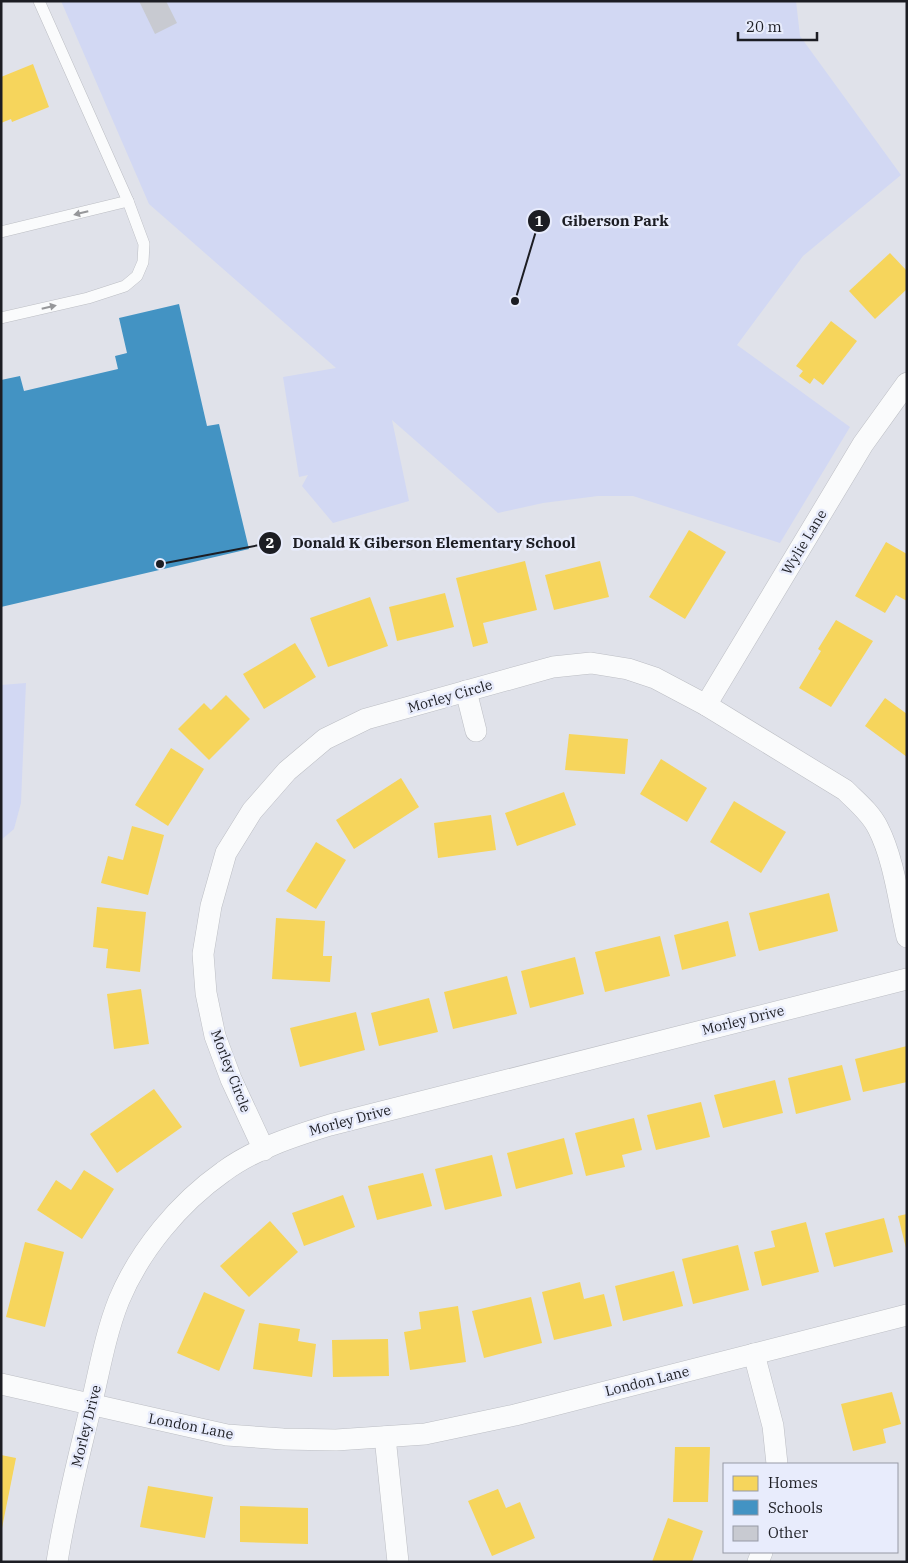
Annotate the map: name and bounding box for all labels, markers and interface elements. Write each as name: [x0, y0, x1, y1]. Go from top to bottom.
scale bar: [738, 10, 817, 42]
text: 20 m: [746, 17, 782, 36]
callout: Giberson Park: [526, 206, 678, 236]
one-way arrow: [73, 209, 88, 217]
text: 1: [534, 211, 544, 230]
text: Giberson Park: [561, 211, 669, 230]
one-way arrow: [41, 303, 56, 311]
street label: Wylie Lane: [778, 506, 830, 578]
callout: Donald K Giberson Elementary School: [258, 528, 586, 558]
text: 2: [265, 533, 275, 552]
text: Donald K Giberson Elementary School: [292, 533, 576, 552]
street label: Morley Circle: [406, 675, 494, 717]
street label: Morley Drive: [700, 1001, 786, 1039]
street label: Morley Circle: [207, 1027, 255, 1115]
street label: Morley Drive: [307, 1100, 393, 1140]
street label: London Lane: [603, 1362, 691, 1400]
street label: Morley Drive: [67, 1383, 105, 1469]
street label: London Lane: [147, 1409, 235, 1443]
legend: [723, 1463, 898, 1553]
text: Homes: [768, 1473, 818, 1492]
text: Schools: [768, 1498, 823, 1517]
text: Other: [768, 1523, 808, 1542]

